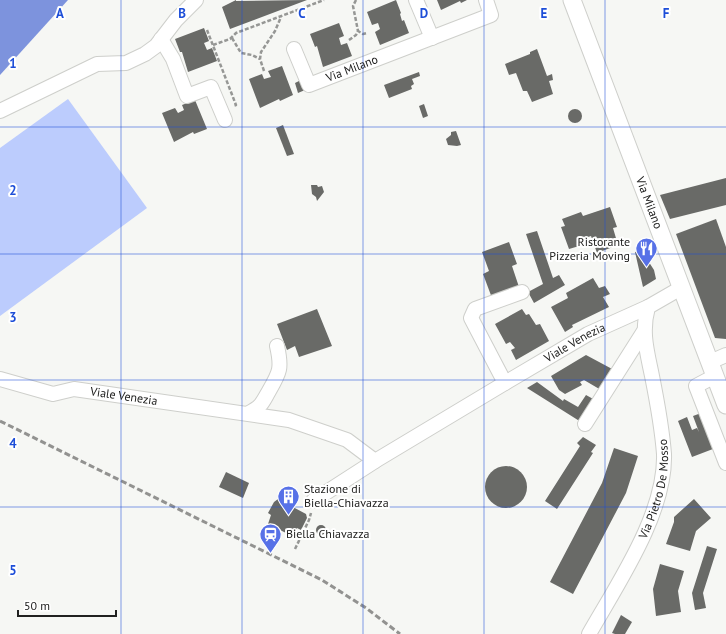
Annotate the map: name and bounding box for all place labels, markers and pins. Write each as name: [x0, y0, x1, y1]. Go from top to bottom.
place label: Ristorante Pizzeria Moving: [549, 234, 630, 263]
restaurant icon: Ristorante Pizzeria Moving: [633, 236, 659, 269]
place label: Stazione di Biella-Chiavazza: [304, 481, 389, 510]
building icon: Stazione di Biella-Chiavazza: [276, 483, 302, 516]
station icon: Biella Chiavazza: [257, 521, 283, 554]
place label: Biella Chiavazza: [286, 526, 370, 541]

